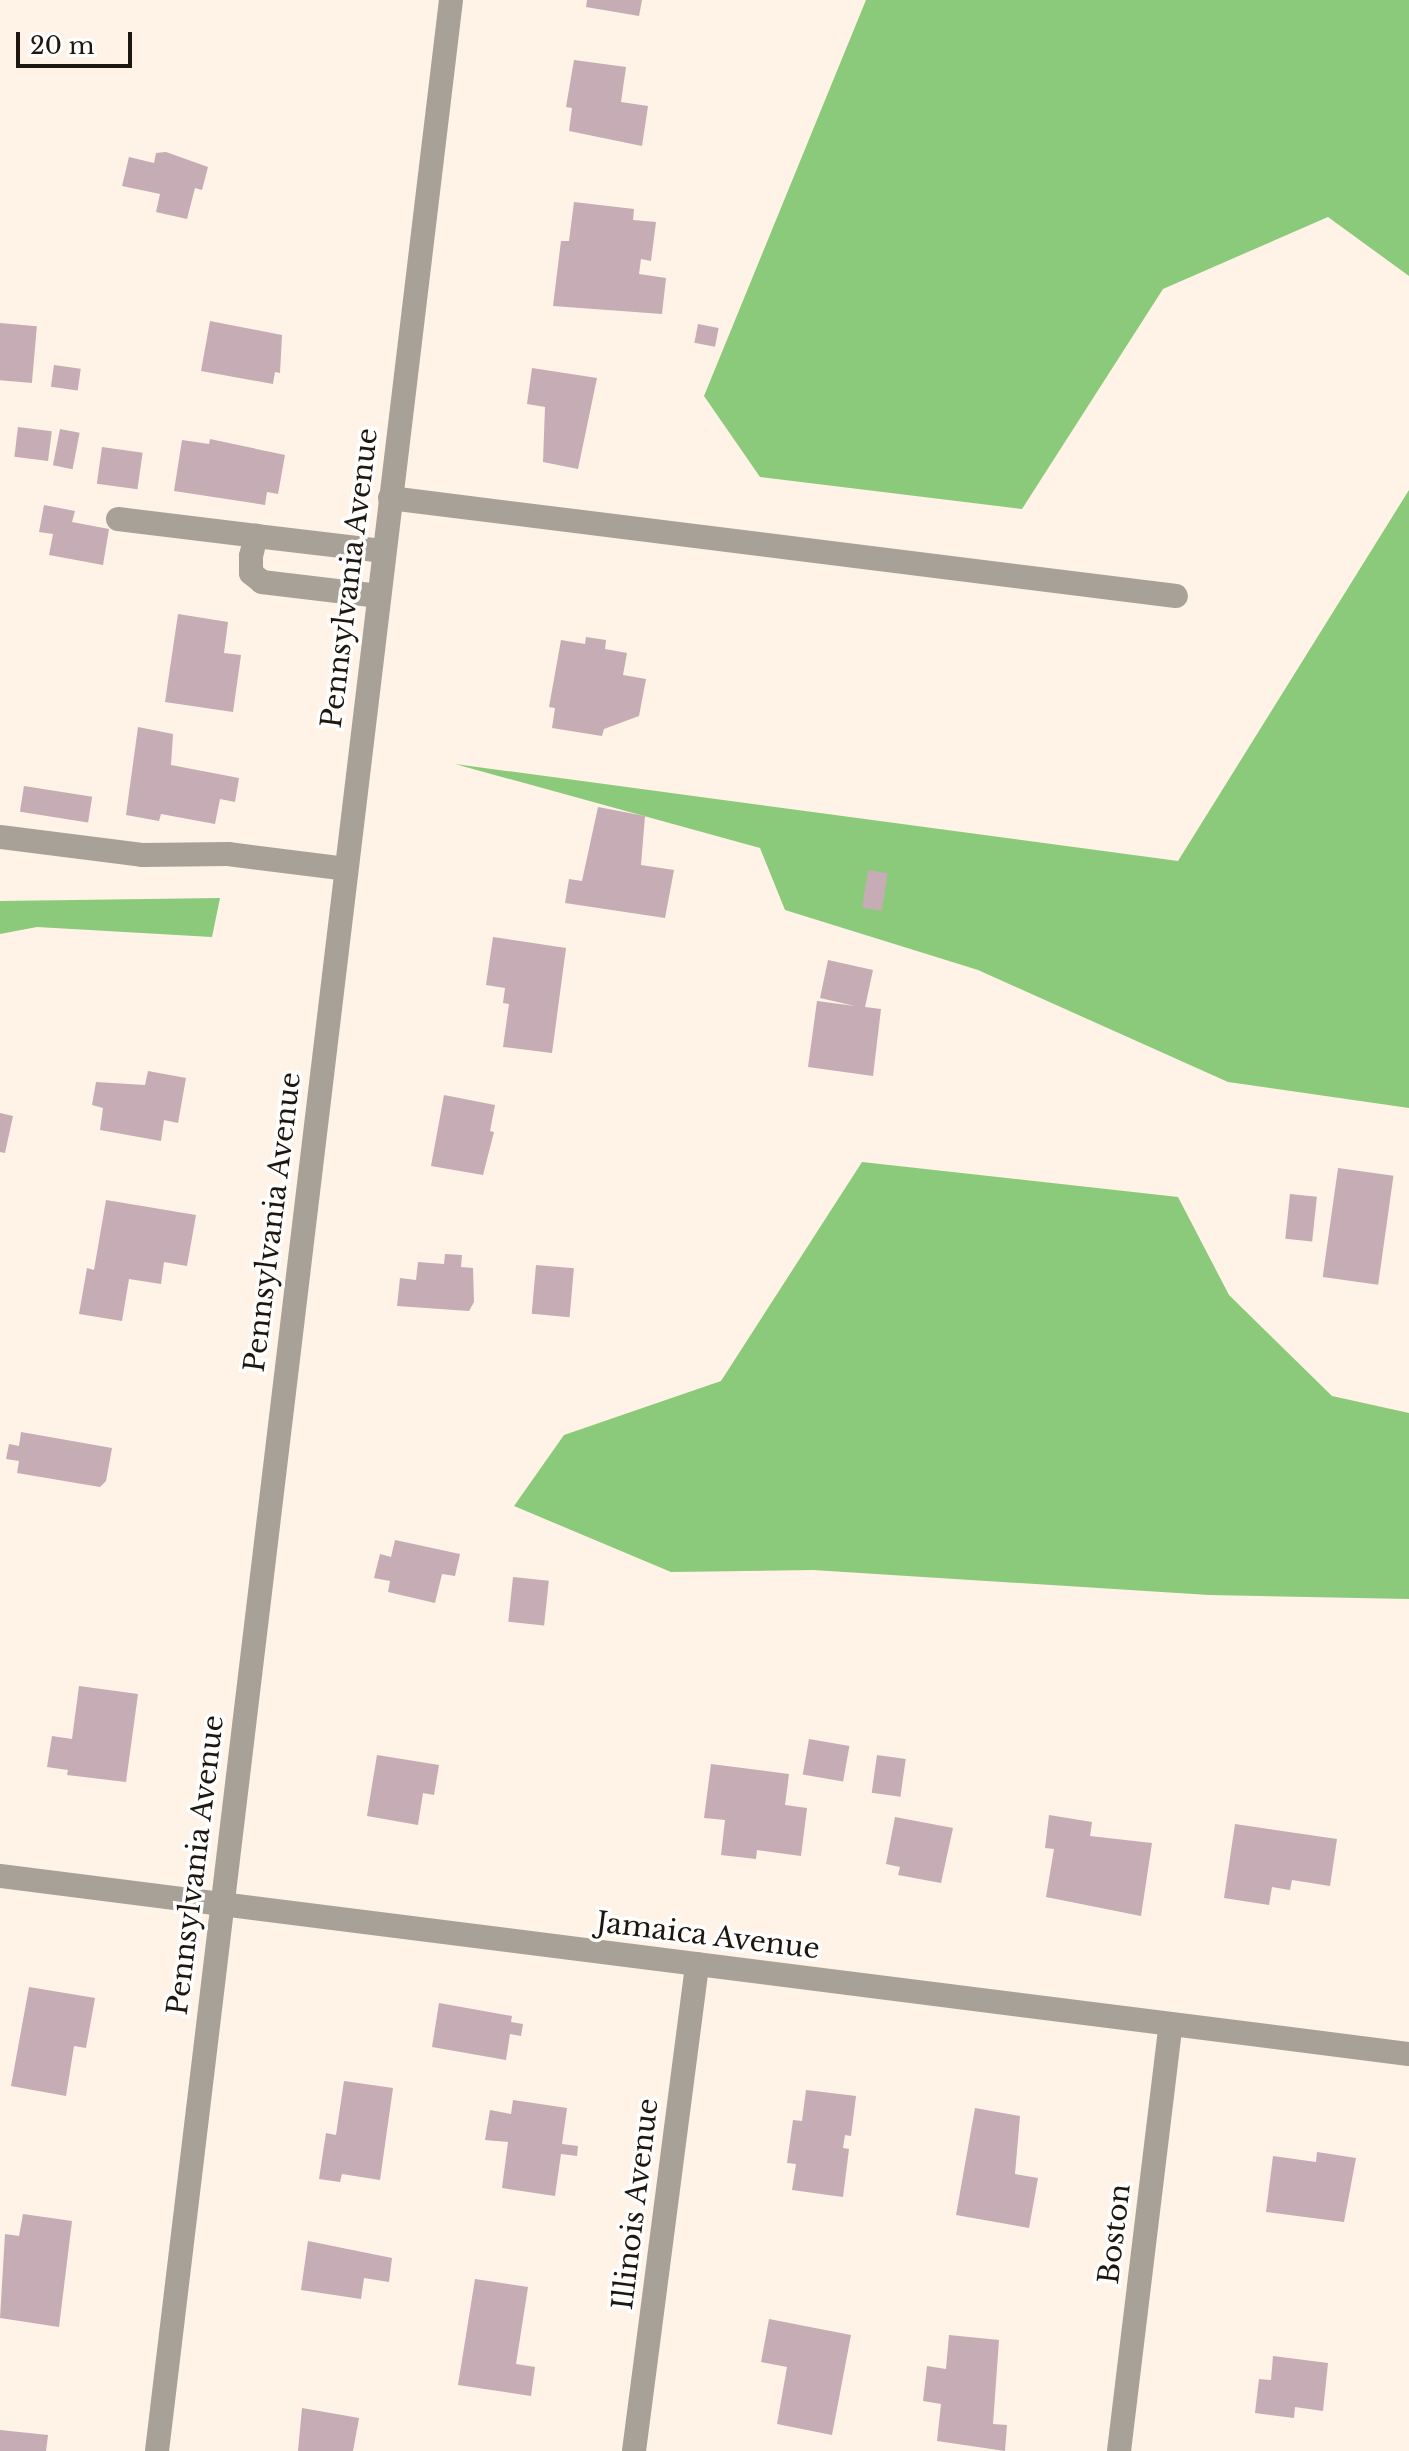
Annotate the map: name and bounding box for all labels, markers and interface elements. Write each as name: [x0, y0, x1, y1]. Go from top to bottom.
scale bar: [20, 16, 136, 66]
text: 20 m: [30, 31, 95, 60]
street label: Pennsylvania Avenue: [315, 425, 385, 731]
street label: Pennsylvania Avenue: [238, 1069, 308, 1375]
street label: Pennsylvania Avenue: [161, 1712, 231, 2018]
street label: Jamaica Avenue: [594, 1906, 822, 1966]
street label: Illinois Avenue: [606, 2096, 666, 2312]
street label: Boston: [1092, 2182, 1138, 2286]

